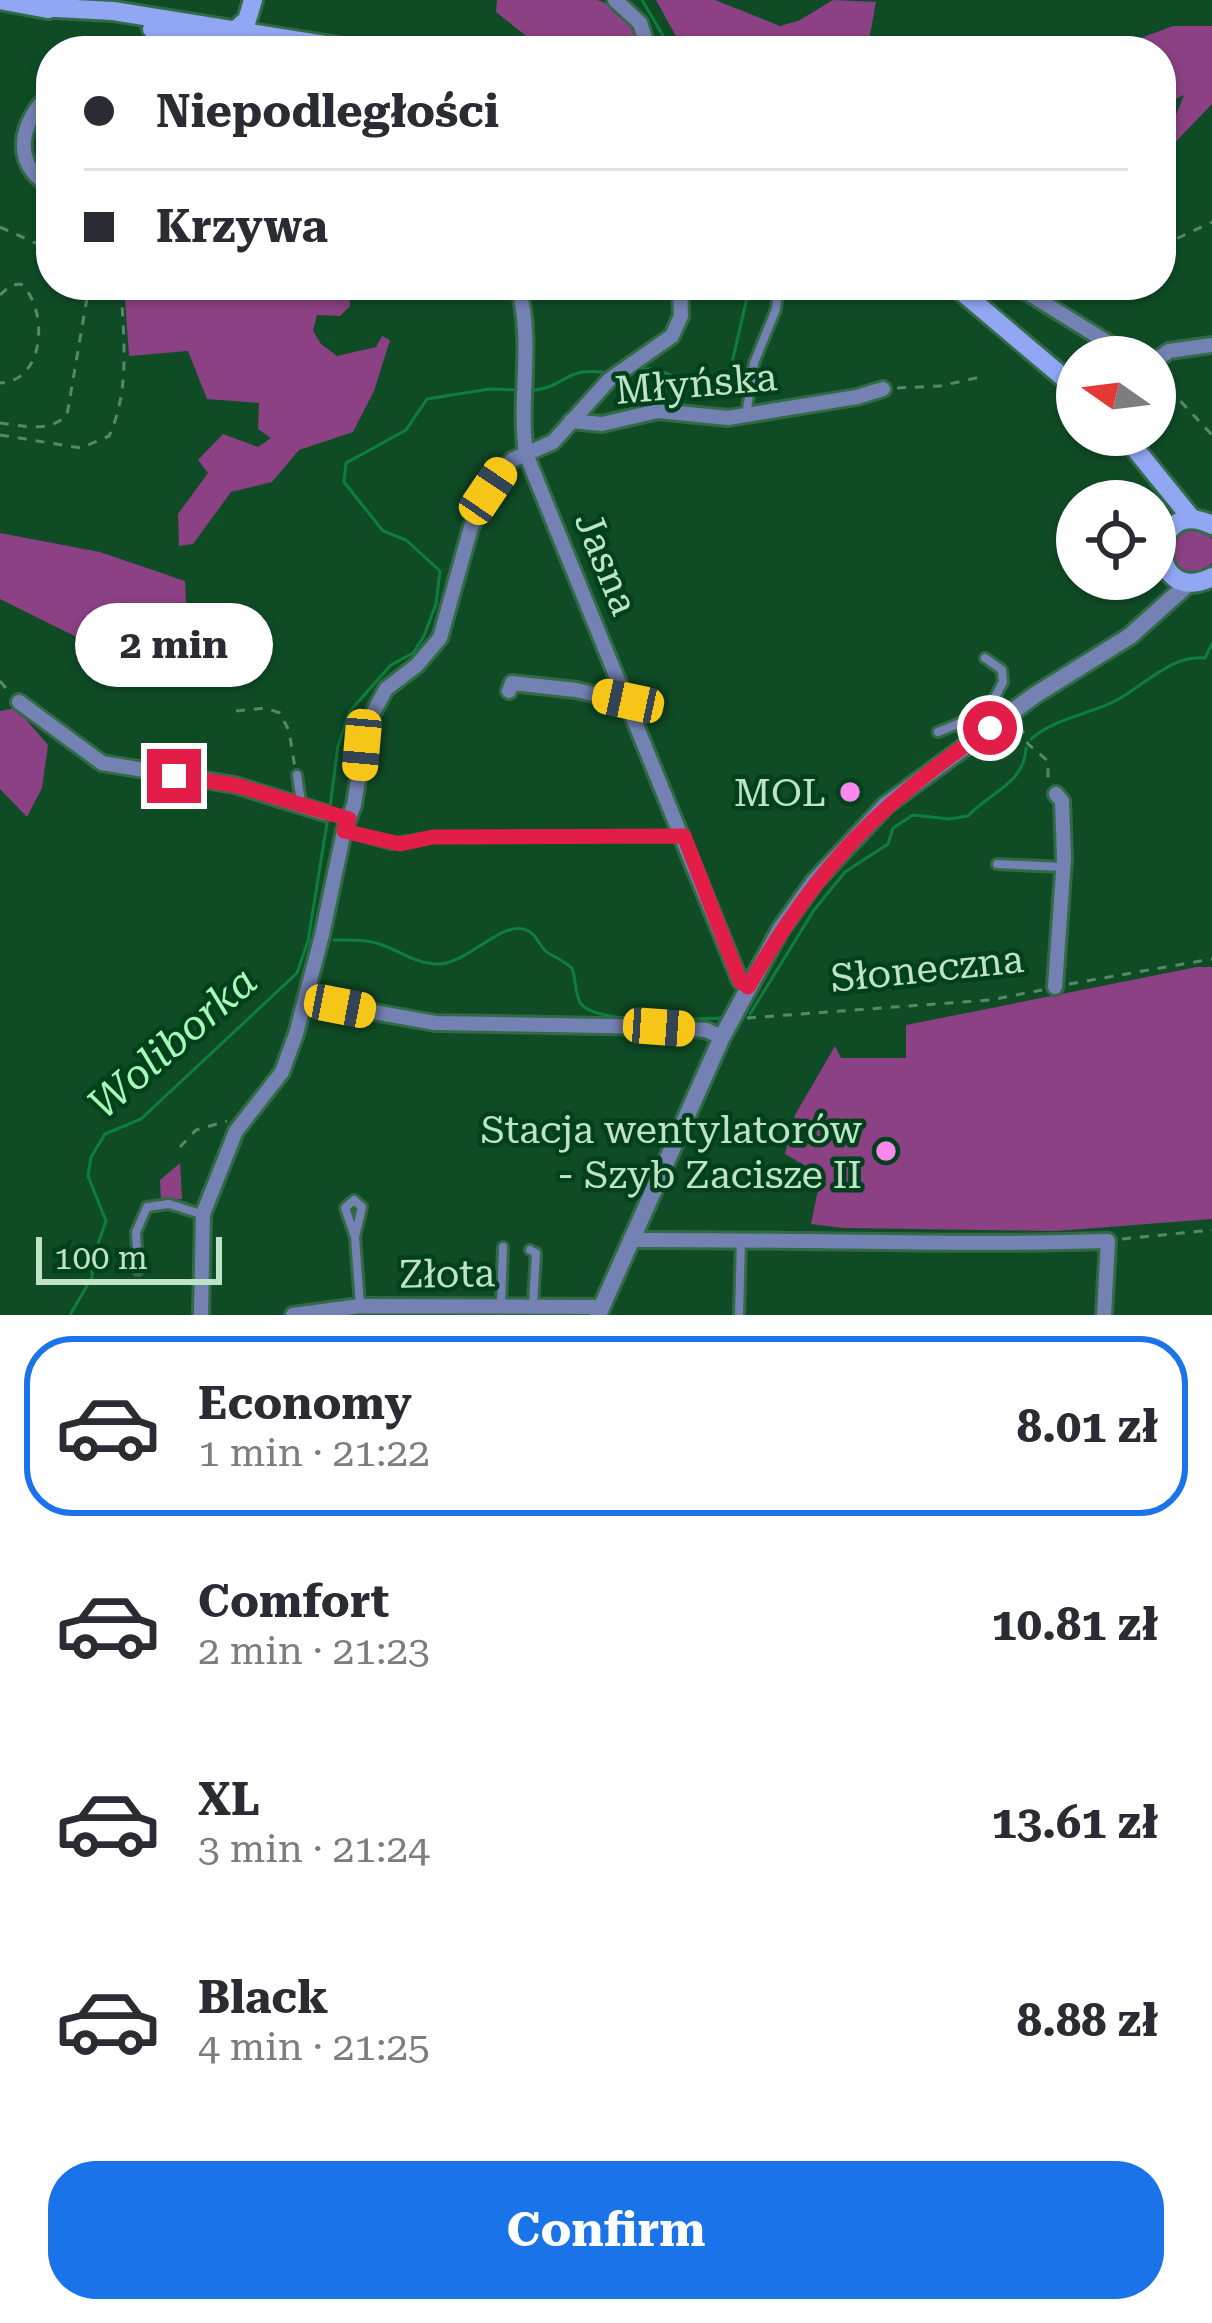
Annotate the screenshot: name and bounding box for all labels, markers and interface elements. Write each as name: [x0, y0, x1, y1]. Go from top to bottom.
text: Niepodległości: [156, 85, 499, 138]
text: Krzywa: [156, 200, 328, 253]
north arrow: [1056, 336, 1176, 456]
map controls: [1056, 336, 1176, 600]
street label: Młyńska: [613, 354, 779, 414]
car: [453, 451, 523, 531]
button: locate: [1056, 480, 1176, 600]
street label: Jasna: [565, 505, 647, 622]
callout: 2 min: [75, 602, 273, 686]
text: 2 min: [120, 622, 228, 668]
car: [589, 676, 667, 726]
route start: [963, 701, 1017, 755]
car: [341, 708, 383, 782]
route end: [147, 749, 201, 803]
place label: MOL: [734, 770, 826, 816]
marker: MOL: [837, 779, 863, 805]
street label: Słoneczna: [828, 936, 1026, 1002]
water label: Woliborka: [78, 956, 266, 1129]
car: [301, 981, 379, 1031]
car: [622, 1007, 696, 1047]
place label: Stacja wentylatorów - Szyb Zacisze II: [481, 1107, 863, 1198]
marker: Stacja wentylatorów - Szyb Zacisze II: [873, 1138, 899, 1164]
scale bar: [36, 1231, 222, 1284]
text: 100 m: [54, 1238, 148, 1277]
street label: Złota: [399, 1250, 495, 1298]
icon: car: [54, 1372, 162, 1480]
text: Economy: [198, 1377, 412, 1430]
text: 8.01 zł: [1017, 1400, 1158, 1453]
text: 1 min · 21:22: [198, 1430, 430, 1476]
icon: car: [54, 1570, 162, 1678]
text: Comfort: [198, 1575, 389, 1628]
text: 10.81 zł: [992, 1598, 1158, 1651]
text: 2 min · 21:23: [198, 1628, 430, 1674]
icon: car: [54, 1768, 162, 1876]
text: XL: [198, 1773, 260, 1826]
text: 13.61 zł: [992, 1796, 1158, 1849]
text: 3 min · 21:24: [198, 1826, 430, 1872]
icon: car: [54, 1966, 162, 2074]
text: Black: [198, 1971, 328, 2024]
text: 8.88 zł: [1017, 1994, 1158, 2047]
text: 4 min · 21:25: [198, 2024, 430, 2070]
button: Confirm: [48, 2161, 1164, 2299]

